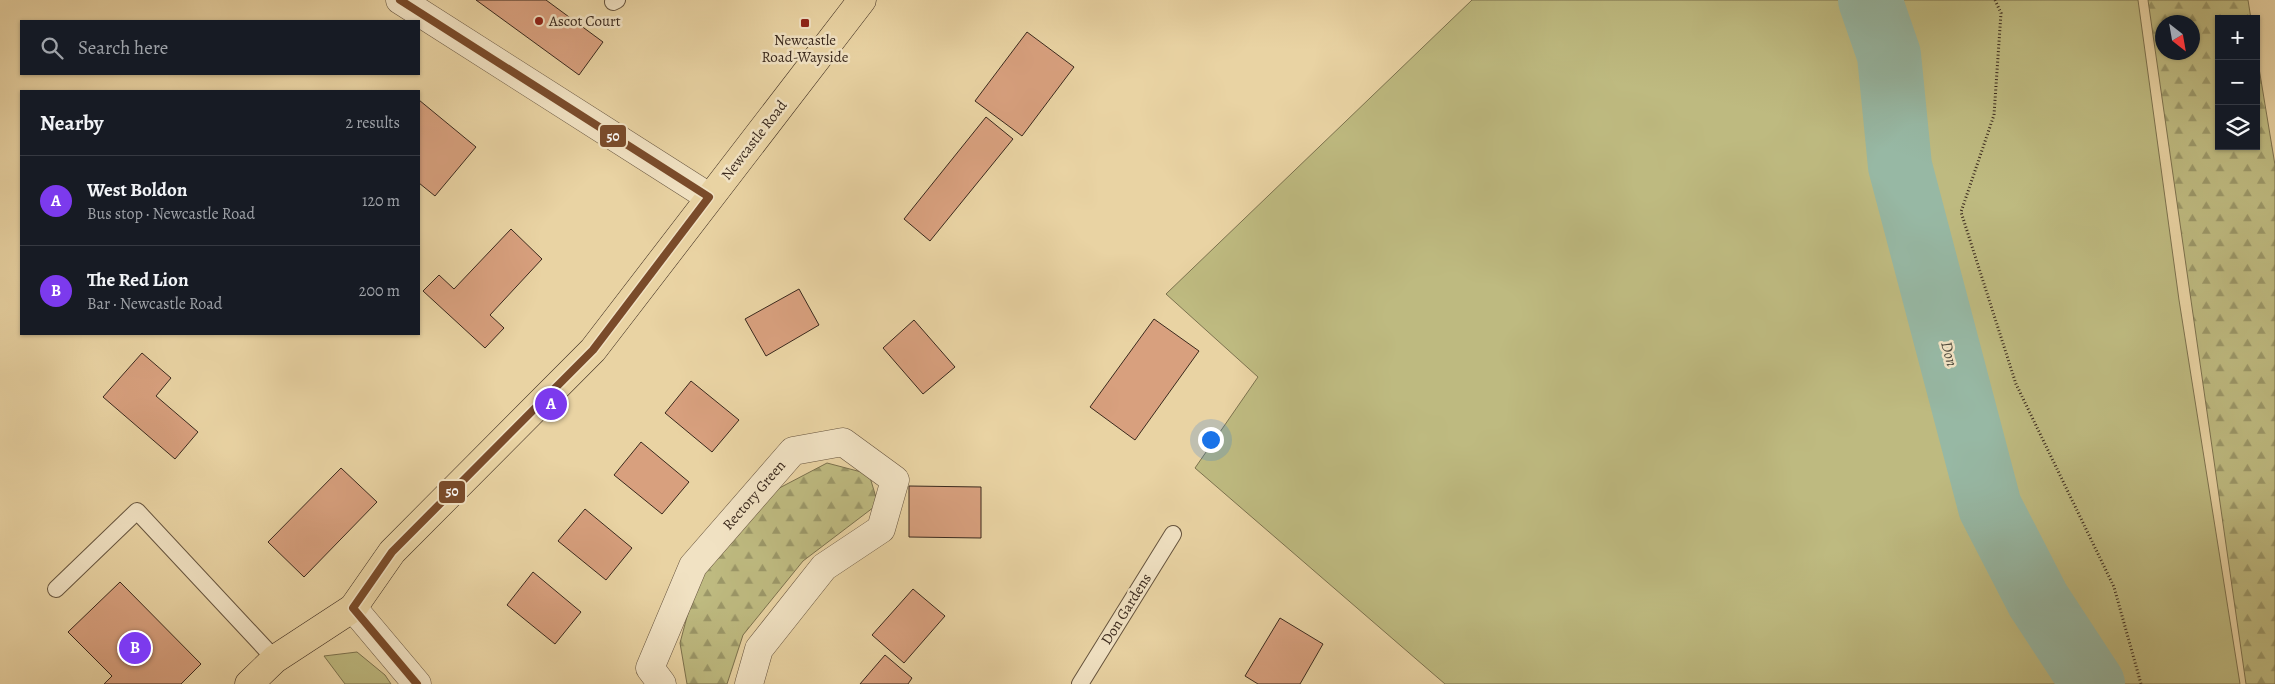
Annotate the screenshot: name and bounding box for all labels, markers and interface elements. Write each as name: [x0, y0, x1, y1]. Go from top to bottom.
place label: Ascot Court: [548, 11, 621, 31]
marker: Ascot Court: [533, 15, 545, 27]
north arrow: [2155, 15, 2200, 60]
map controls: [2215, 15, 2260, 150]
button: +: [2215, 15, 2260, 60]
marker: Newcastle Road-Wayside: [799, 17, 811, 29]
search box: [20, 20, 420, 75]
place label: Newcastle Road-Wayside: [762, 30, 849, 67]
icon: search: [38, 34, 66, 62]
text: Search here: [78, 35, 168, 61]
button: −: [2215, 60, 2260, 105]
street label: Newcastle Road: [716, 95, 792, 184]
button: layers: [2215, 105, 2260, 150]
text: Nearby: [40, 109, 103, 137]
text: 2 results: [345, 112, 400, 134]
line badge: 50: [599, 124, 627, 148]
text: 50: [606, 127, 620, 146]
text: West Boldon: [87, 177, 187, 203]
text: A: [51, 190, 61, 212]
text: 120 m: [362, 190, 400, 212]
text: Bus stop · Newcastle Road: [87, 203, 255, 225]
text: The Red Lion: [87, 267, 189, 293]
text: B: [51, 280, 61, 302]
text: 200 m: [359, 280, 400, 302]
text: Bar · Newcastle Road: [87, 293, 222, 315]
water label: Don: [1935, 339, 1963, 369]
pin: A: [535, 385, 567, 423]
your location: [1198, 427, 1224, 453]
street label: Rectory Green: [718, 456, 790, 534]
line badge: 50: [438, 480, 466, 504]
text: 50: [445, 482, 459, 501]
street label: Don Gardens: [1096, 569, 1156, 649]
pin: B: [119, 629, 151, 667]

